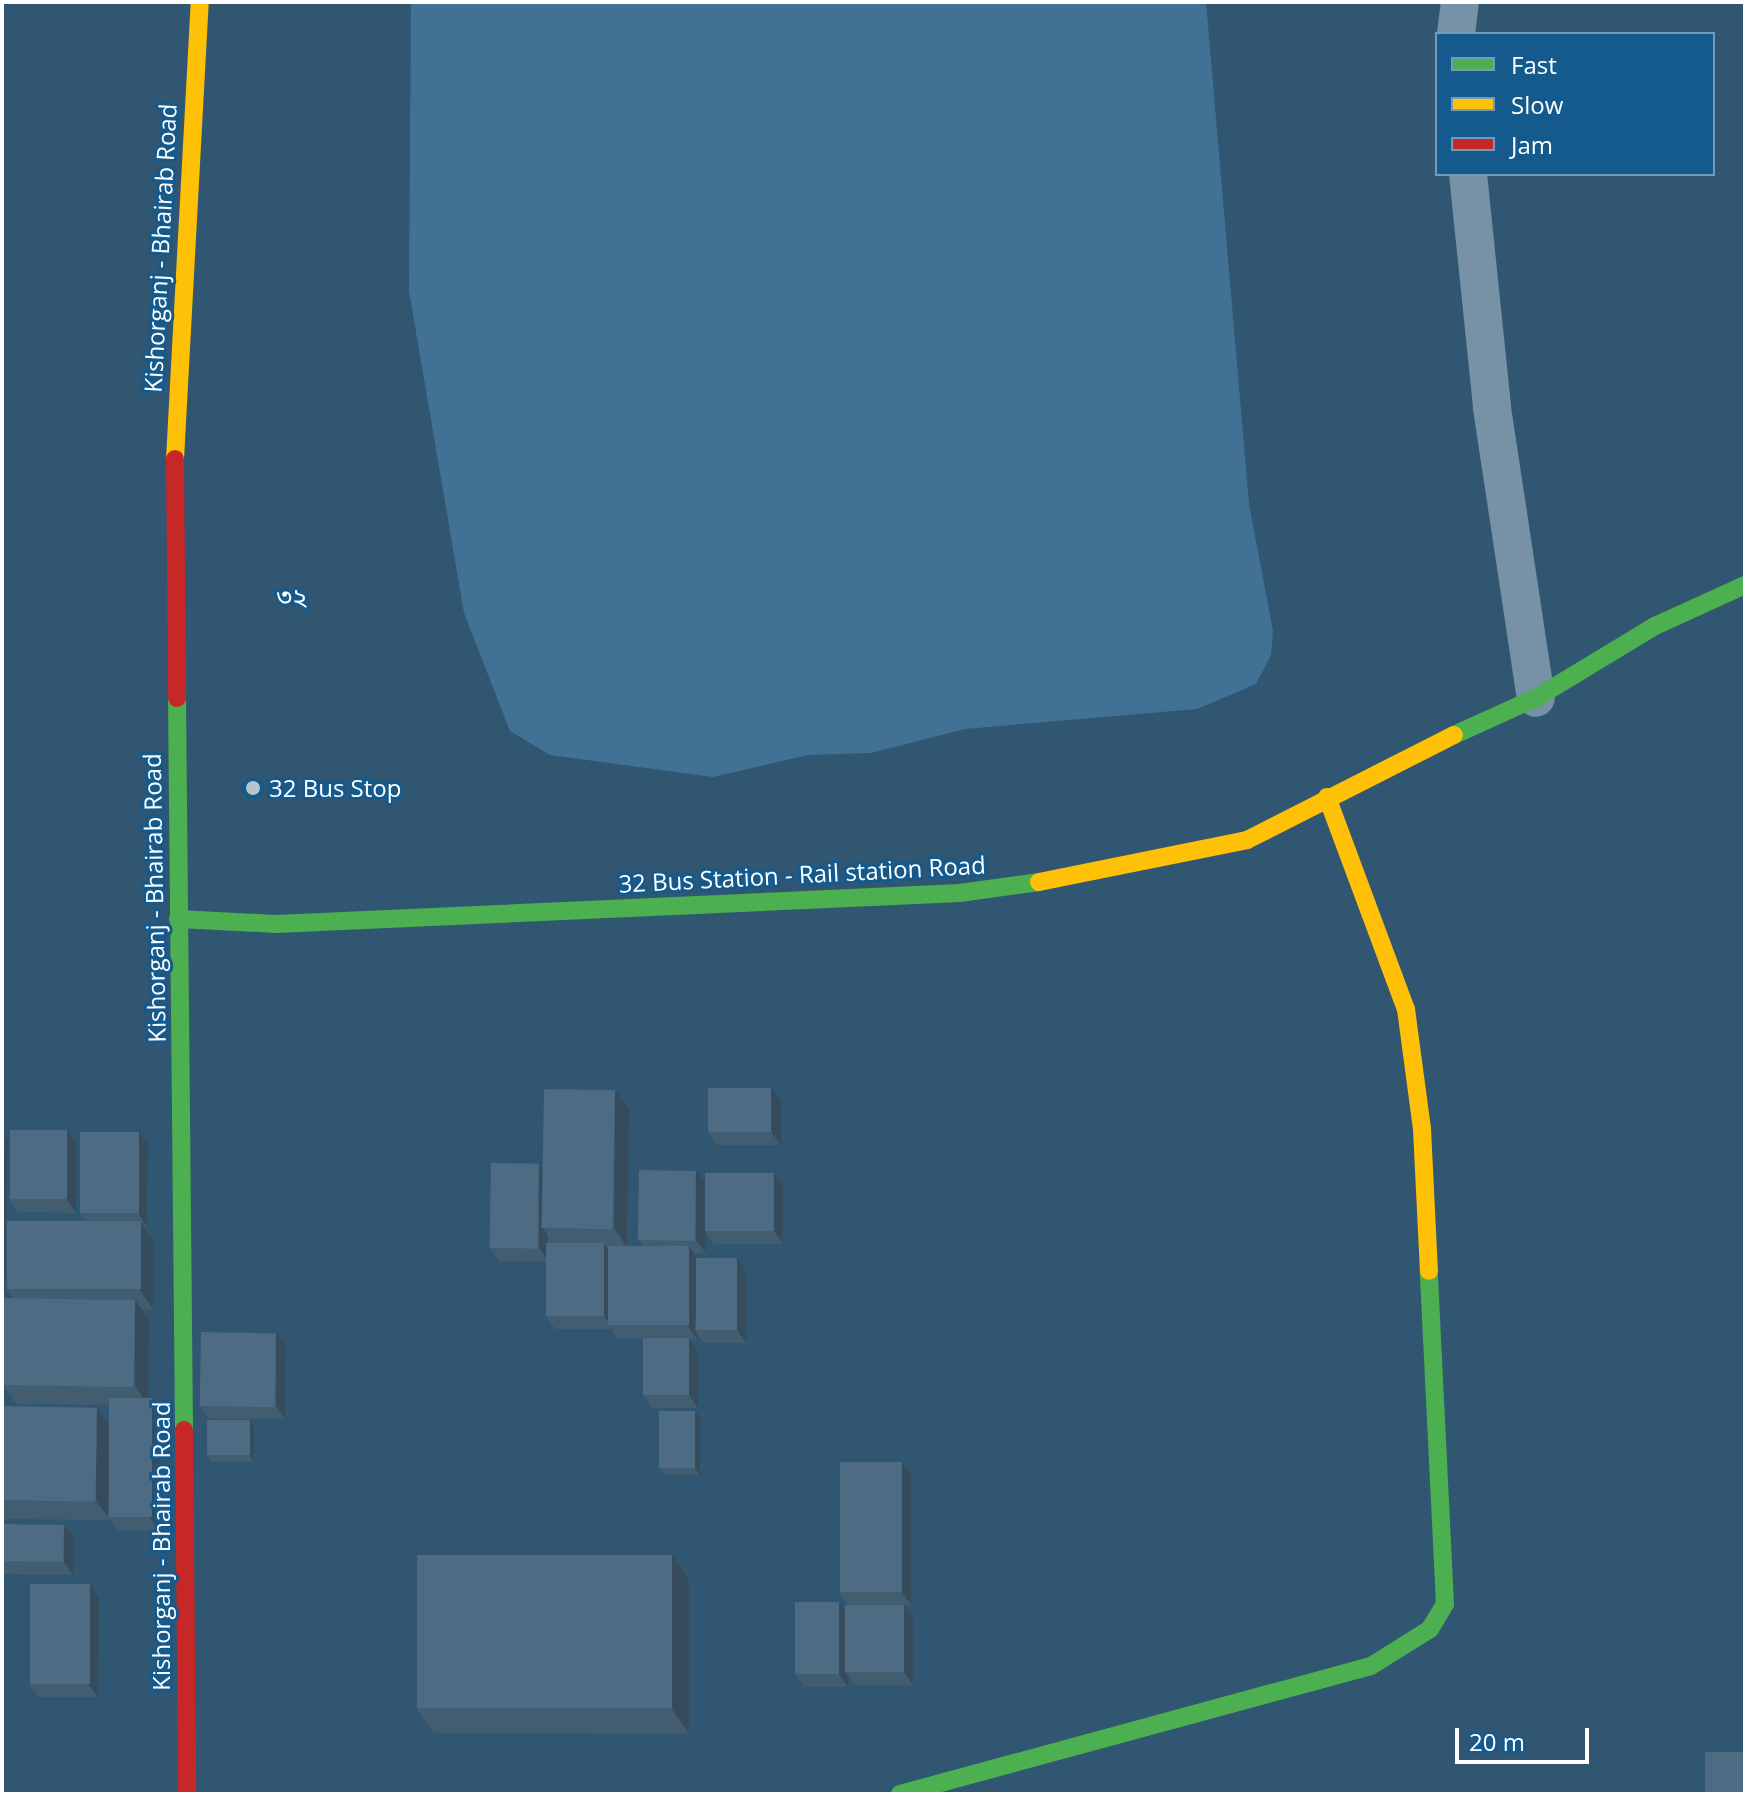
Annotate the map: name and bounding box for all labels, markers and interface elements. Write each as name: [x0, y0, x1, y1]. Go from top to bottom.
legend: [1435, 32, 1715, 176]
text: Fast: [1511, 48, 1557, 81]
text: Slow: [1511, 88, 1563, 121]
street label: Kishorganj - Bhairab Road: [138, 103, 182, 393]
text: Jam: [1511, 128, 1553, 161]
district label: ৩২: [277, 581, 307, 613]
street label: Kishorganj - Bhairab Road: [137, 753, 171, 1043]
place label: 32 Bus Stop: [269, 774, 401, 802]
marker: 32 Bus Stop: [244, 779, 262, 797]
street label: 32 Bus Station - Rail station Road: [618, 850, 986, 898]
street label: Kishorganj - Bhairab Road: [147, 1401, 175, 1691]
scale bar: [1459, 1712, 1593, 1762]
text: 20 m: [1469, 1725, 1525, 1758]

